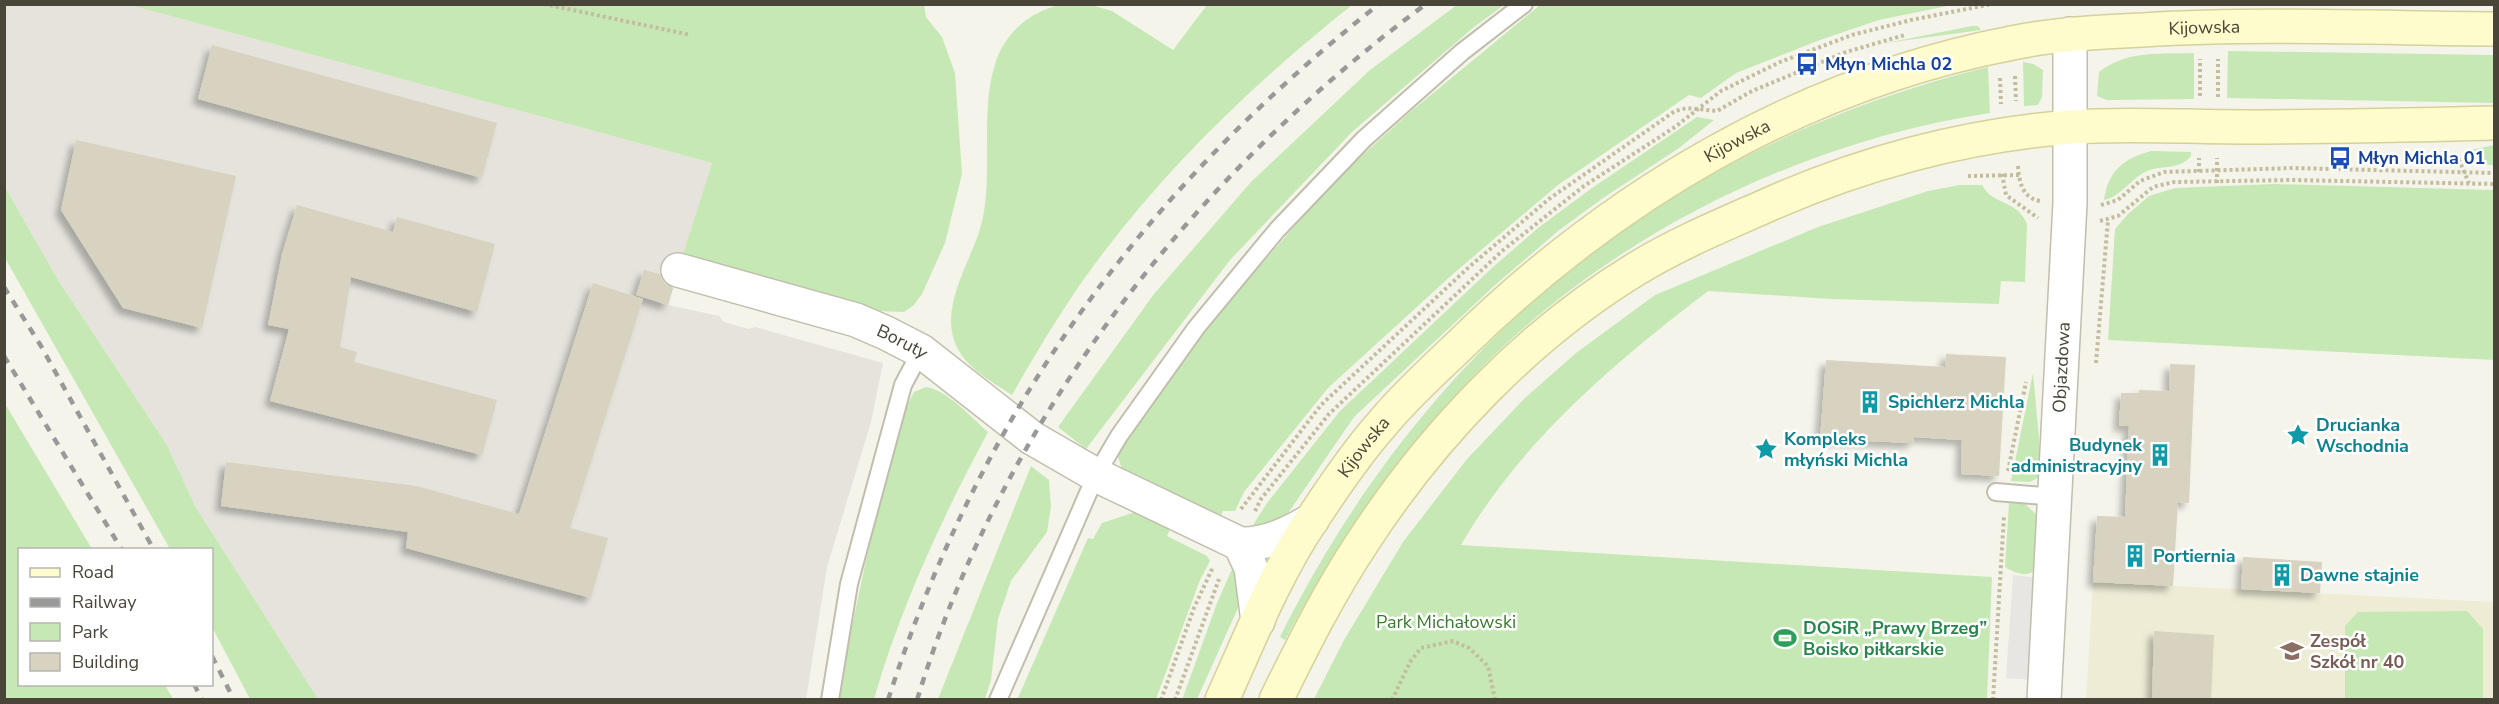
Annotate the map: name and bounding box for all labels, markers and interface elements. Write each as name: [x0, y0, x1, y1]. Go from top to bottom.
street label: Kijowska: [2168, 15, 2240, 41]
bus stop icon: Młyn Michla 02: [1794, 51, 1820, 77]
place label: Młyn Michla 02: [1825, 52, 1952, 76]
street label: Kijowska: [1700, 114, 1774, 168]
bus stop icon: Młyn Michla 01: [2327, 145, 2353, 171]
place label: Młyn Michla 01: [2358, 146, 2485, 170]
street label: Boruty: [873, 318, 934, 365]
street label: Objazdowa: [2047, 321, 2076, 414]
building icon: Spichlerz Michla: [1857, 389, 1883, 415]
place label: Spichlerz Michla: [1888, 390, 2025, 414]
street label: Kijowska: [1332, 411, 1395, 482]
place label: Drucianka Wschodnia: [2316, 413, 2409, 458]
place icon: Drucianka Wschodnia: [2285, 422, 2311, 448]
place label: Kompleks młyński Michla: [1784, 427, 1908, 472]
place label: Budynek administracyjny: [2011, 433, 2143, 478]
place icon: Kompleks młyński Michla: [1753, 436, 1779, 462]
building icon: Budynek administracyjny: [2147, 442, 2173, 468]
building icon: Portiernia: [2122, 543, 2148, 569]
place label: Portiernia: [2153, 544, 2236, 568]
legend: [18, 548, 213, 686]
text: Road: [72, 560, 114, 584]
building icon: Dawne stajnie: [2269, 562, 2295, 588]
place label: Dawne stajnie: [2300, 563, 2419, 587]
text: Railway: [72, 590, 137, 614]
park label: Park Michałowski: [1376, 610, 1516, 634]
place label: DOSiR „Prawy Brzeg” Boisko piłkarskie: [1803, 616, 1987, 661]
text: Park: [72, 620, 109, 644]
sports icon: DOSiR „Prawy Brzeg” Boisko piłkarskie: [1772, 625, 1798, 651]
place label: Zespół Szkół nr 40: [2310, 629, 2405, 674]
school or university icon: Zespół Szkół nr 40: [2279, 638, 2305, 664]
text: Building: [72, 650, 139, 674]

